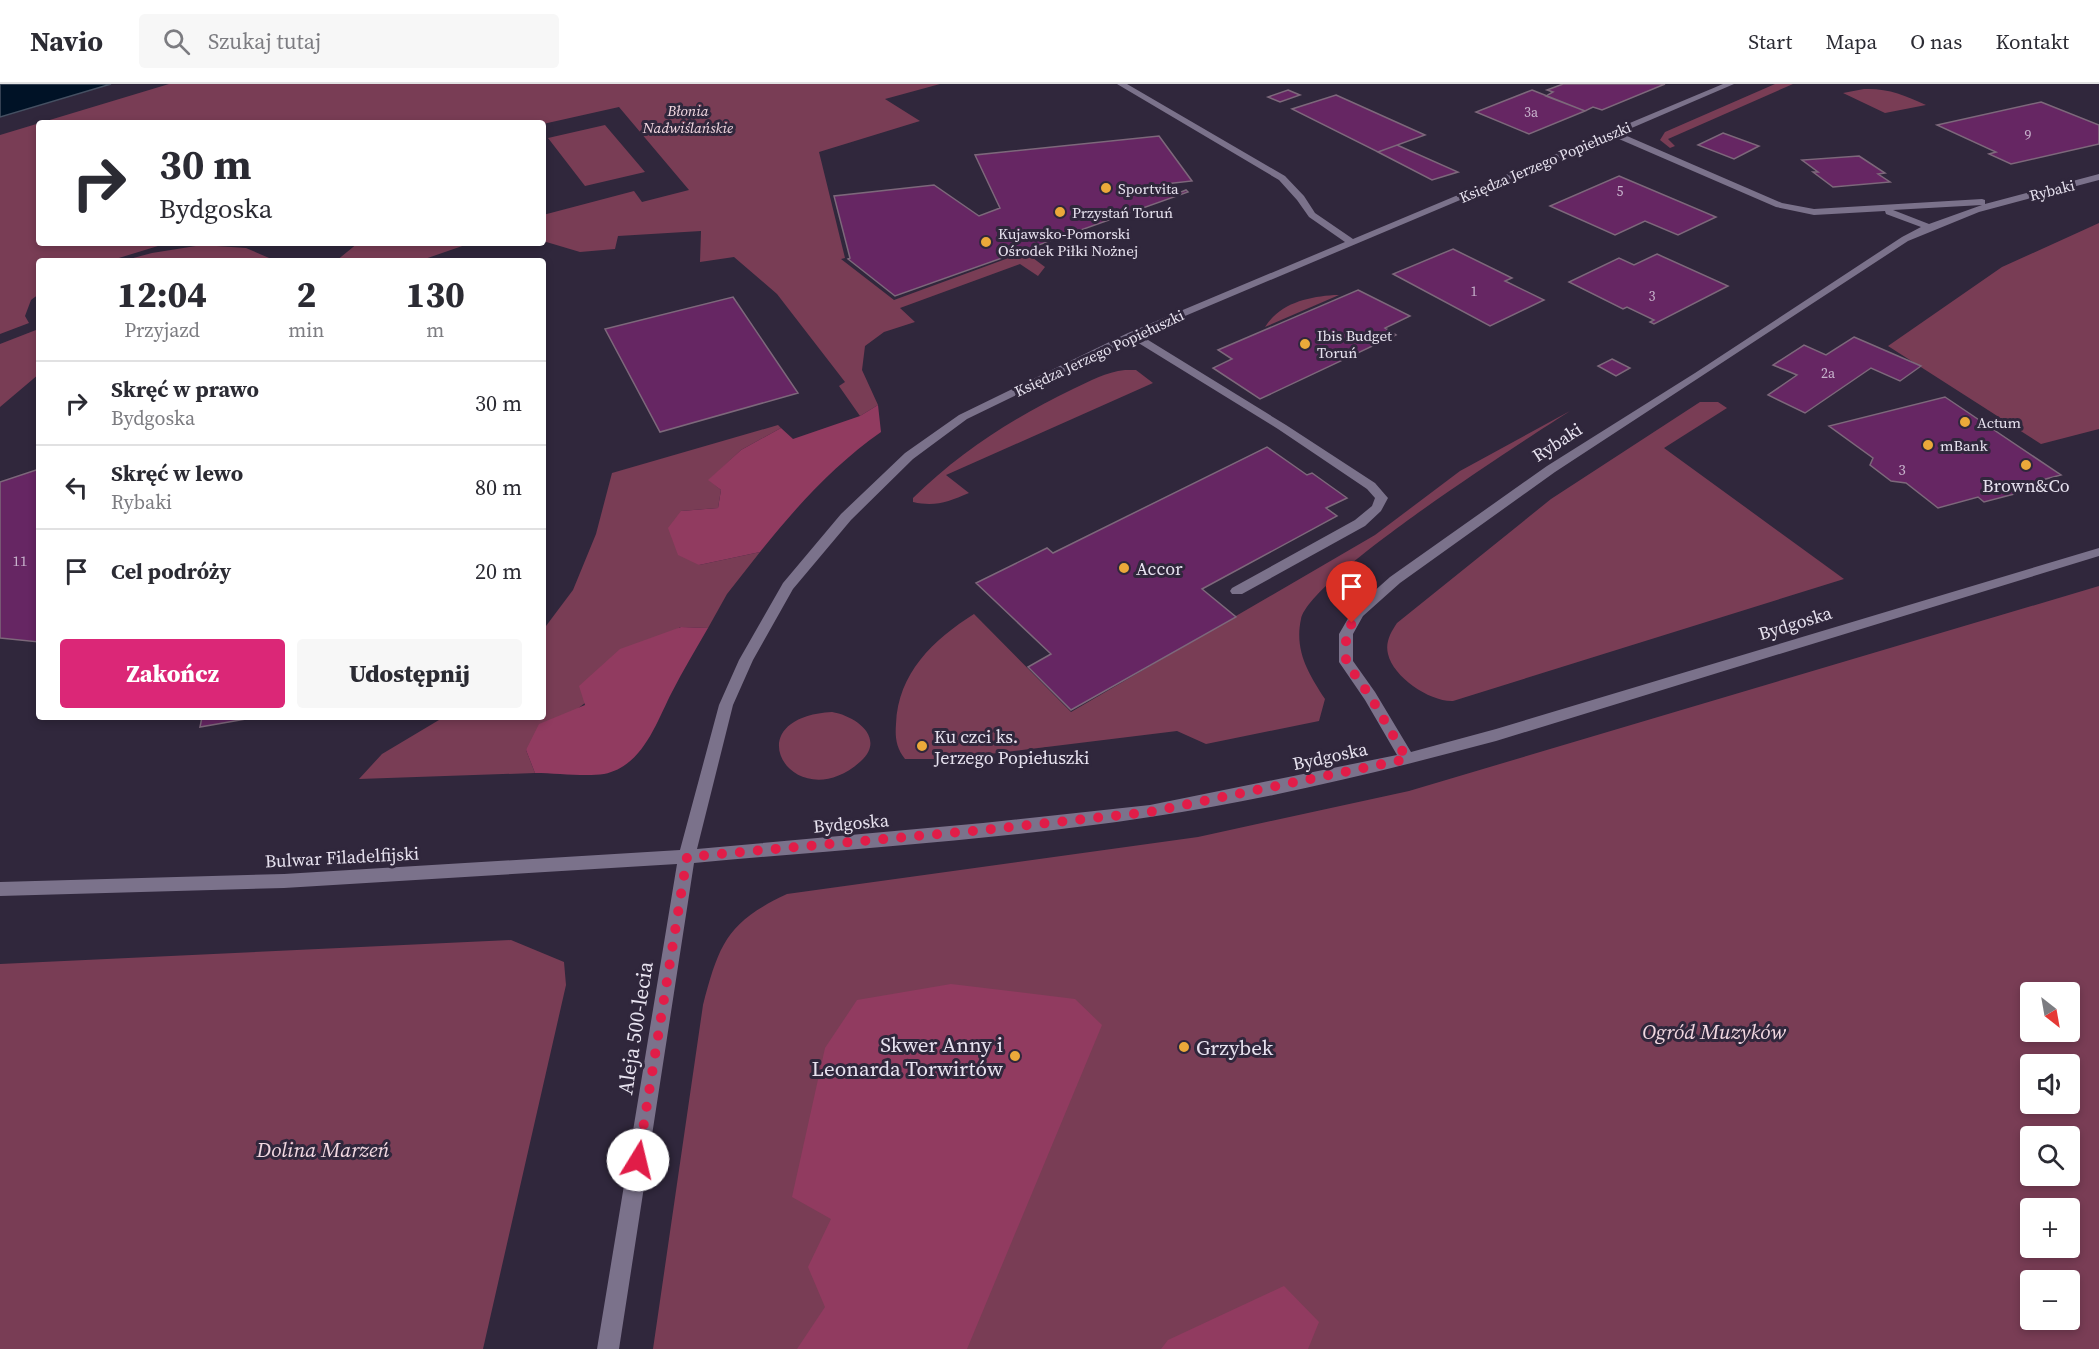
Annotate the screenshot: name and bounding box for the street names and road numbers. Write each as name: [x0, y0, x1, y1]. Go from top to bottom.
street label: Księdza Jerzego Popiełuszki: [1456, 116, 1634, 208]
street label: Rybaki: [2027, 174, 2077, 206]
street label: Księdza Jerzego Popiełuszki: [1011, 304, 1187, 402]
street label: Rybaki: [1527, 417, 1587, 467]
street label: Bydgoska: [1755, 600, 1836, 646]
street label: Bydgoska: [1290, 736, 1370, 776]
street label: Bydgoska: [812, 807, 891, 839]
street label: Bulwar Filadelfijski: [264, 840, 420, 874]
street label: Aleja 500-lecia: [610, 959, 660, 1097]

